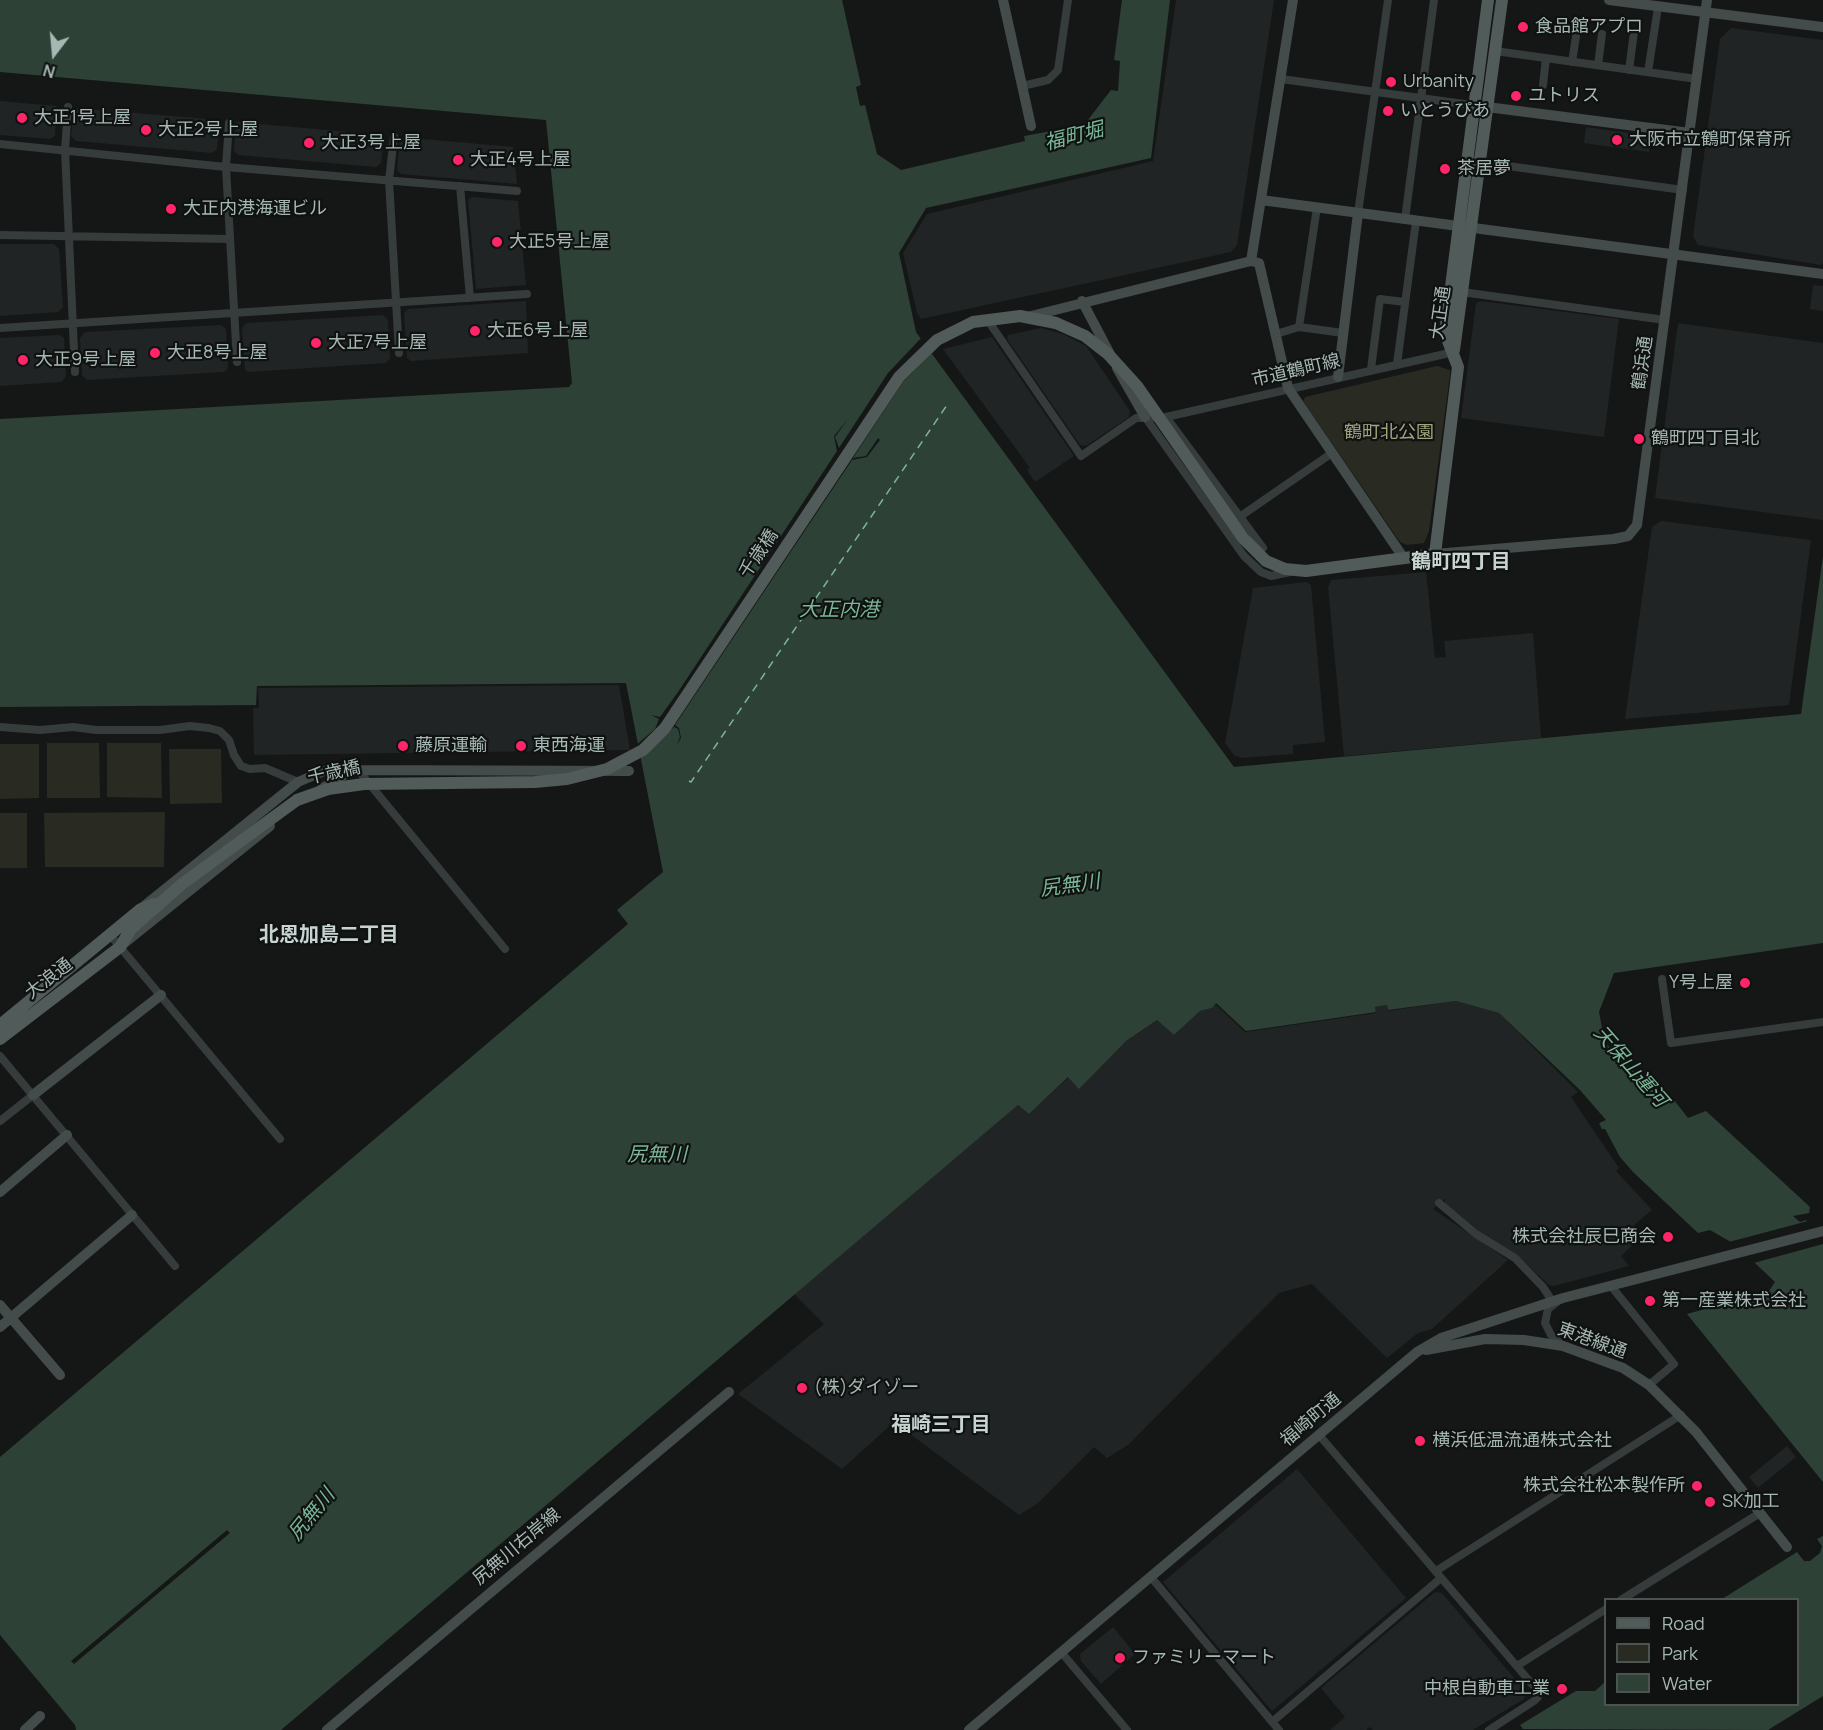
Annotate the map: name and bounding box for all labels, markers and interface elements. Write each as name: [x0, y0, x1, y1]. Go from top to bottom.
place label: 食品館アプロ: [1535, 16, 1643, 38]
marker: 食品館アプロ: [1516, 20, 1530, 34]
north arrow: [24, 24, 84, 84]
text: N: [40, 59, 58, 83]
place label: Urbanity: [1403, 71, 1474, 93]
marker: Urbanity: [1384, 75, 1398, 89]
place label: ユトリス: [1528, 85, 1600, 107]
marker: ユトリス: [1509, 89, 1523, 103]
place label: いとうぴあ: [1400, 100, 1490, 122]
marker: いとうぴあ: [1381, 104, 1395, 118]
place label: 大正1号上屋: [34, 107, 131, 129]
marker: 大正1号上屋: [15, 111, 29, 125]
water label: 福町堀: [1042, 118, 1106, 156]
place label: 大正2号上屋: [158, 119, 258, 141]
marker: 大正2号上屋: [139, 123, 153, 137]
place label: 大阪市立鶴町保育所: [1629, 129, 1791, 151]
place label: 大正3号上屋: [321, 132, 421, 154]
marker: 大阪市立鶴町保育所: [1610, 133, 1624, 147]
marker: 大正3号上屋: [302, 136, 316, 150]
place label: 大正4号上屋: [470, 149, 571, 171]
marker: 大正4号上屋: [451, 153, 465, 167]
place label: 茶居夢: [1457, 158, 1511, 180]
marker: 茶居夢: [1438, 162, 1452, 176]
place label: 大正内港海運ビル: [183, 198, 327, 220]
marker: 大正内港海運ビル: [164, 202, 178, 216]
place label: 大正5号上屋: [509, 231, 609, 253]
marker: 大正5号上屋: [490, 235, 504, 249]
street label: 大正通: [1427, 285, 1455, 341]
place label: 大正6号上屋: [487, 320, 588, 342]
marker: 大正6号上屋: [468, 324, 482, 338]
place label: 大正7号上屋: [328, 332, 427, 354]
street label: 鶴浜通: [1629, 335, 1657, 391]
marker: 大正7号上屋: [309, 336, 323, 350]
place label: 大正8号上屋: [167, 342, 267, 364]
marker: 大正8号上屋: [148, 346, 162, 360]
place label: 大正9号上屋: [35, 349, 136, 371]
street label: 市道鶴町線: [1250, 350, 1342, 392]
marker: 大正9号上屋: [16, 353, 30, 367]
park label: 鶴町北公園: [1344, 422, 1434, 444]
place label: 鶴町四丁目北: [1651, 428, 1759, 450]
marker: 鶴町四丁目北: [1632, 432, 1646, 446]
street label: 千歳橋: [735, 526, 783, 582]
district label: 鶴町四丁目: [1411, 550, 1511, 574]
water label: 大正内港: [799, 598, 879, 622]
place label: 藤原運輸: [415, 735, 487, 757]
place label: 東西海運: [533, 735, 605, 757]
marker: 藤原運輸: [396, 739, 410, 753]
marker: 東西海運: [514, 739, 528, 753]
street label: 千歳橋: [305, 757, 363, 789]
water label: 尻無川: [1039, 870, 1101, 902]
district label: 北恩加島二丁目: [259, 923, 399, 947]
street label: 大浪通: [21, 954, 77, 1004]
place label: Y号上屋: [1669, 972, 1733, 994]
marker: Y号上屋: [1738, 976, 1752, 990]
water label: 天保山運河: [1588, 1021, 1672, 1113]
water label: 尻無川: [627, 1143, 687, 1167]
place label: 株式会社辰巳商会: [1512, 1226, 1656, 1248]
marker: 株式会社辰巳商会: [1661, 1230, 1675, 1244]
place label: 第一産業株式会社: [1662, 1290, 1806, 1312]
marker: 第一産業株式会社: [1643, 1294, 1657, 1308]
street label: 東港線通: [1554, 1319, 1630, 1363]
place label: (株)ダイゾー: [814, 1377, 919, 1399]
marker: (株)ダイゾー: [795, 1381, 809, 1395]
street label: 福崎町通: [1276, 1389, 1346, 1451]
district label: 福崎三丁目: [891, 1413, 991, 1437]
place label: 横浜低温流通株式会社: [1432, 1430, 1612, 1452]
marker: 横浜低温流通株式会社: [1413, 1434, 1427, 1448]
place label: 株式会社松本製作所: [1523, 1475, 1685, 1497]
marker: 株式会社松本製作所: [1690, 1479, 1704, 1493]
water label: 尻無川: [284, 1484, 340, 1546]
place label: SK加工: [1722, 1491, 1780, 1513]
marker: SK加工: [1703, 1495, 1717, 1509]
street label: 尻無川右岸線: [469, 1504, 565, 1590]
legend: [1604, 1598, 1799, 1706]
text: Road: [1662, 1611, 1705, 1635]
text: Park: [1662, 1641, 1698, 1665]
place label: ファミリーマート: [1132, 1647, 1276, 1669]
marker: ファミリーマート: [1113, 1651, 1127, 1665]
text: Water: [1662, 1671, 1712, 1695]
place label: 中根自動車工業: [1424, 1678, 1550, 1700]
marker: 中根自動車工業: [1555, 1682, 1569, 1696]

